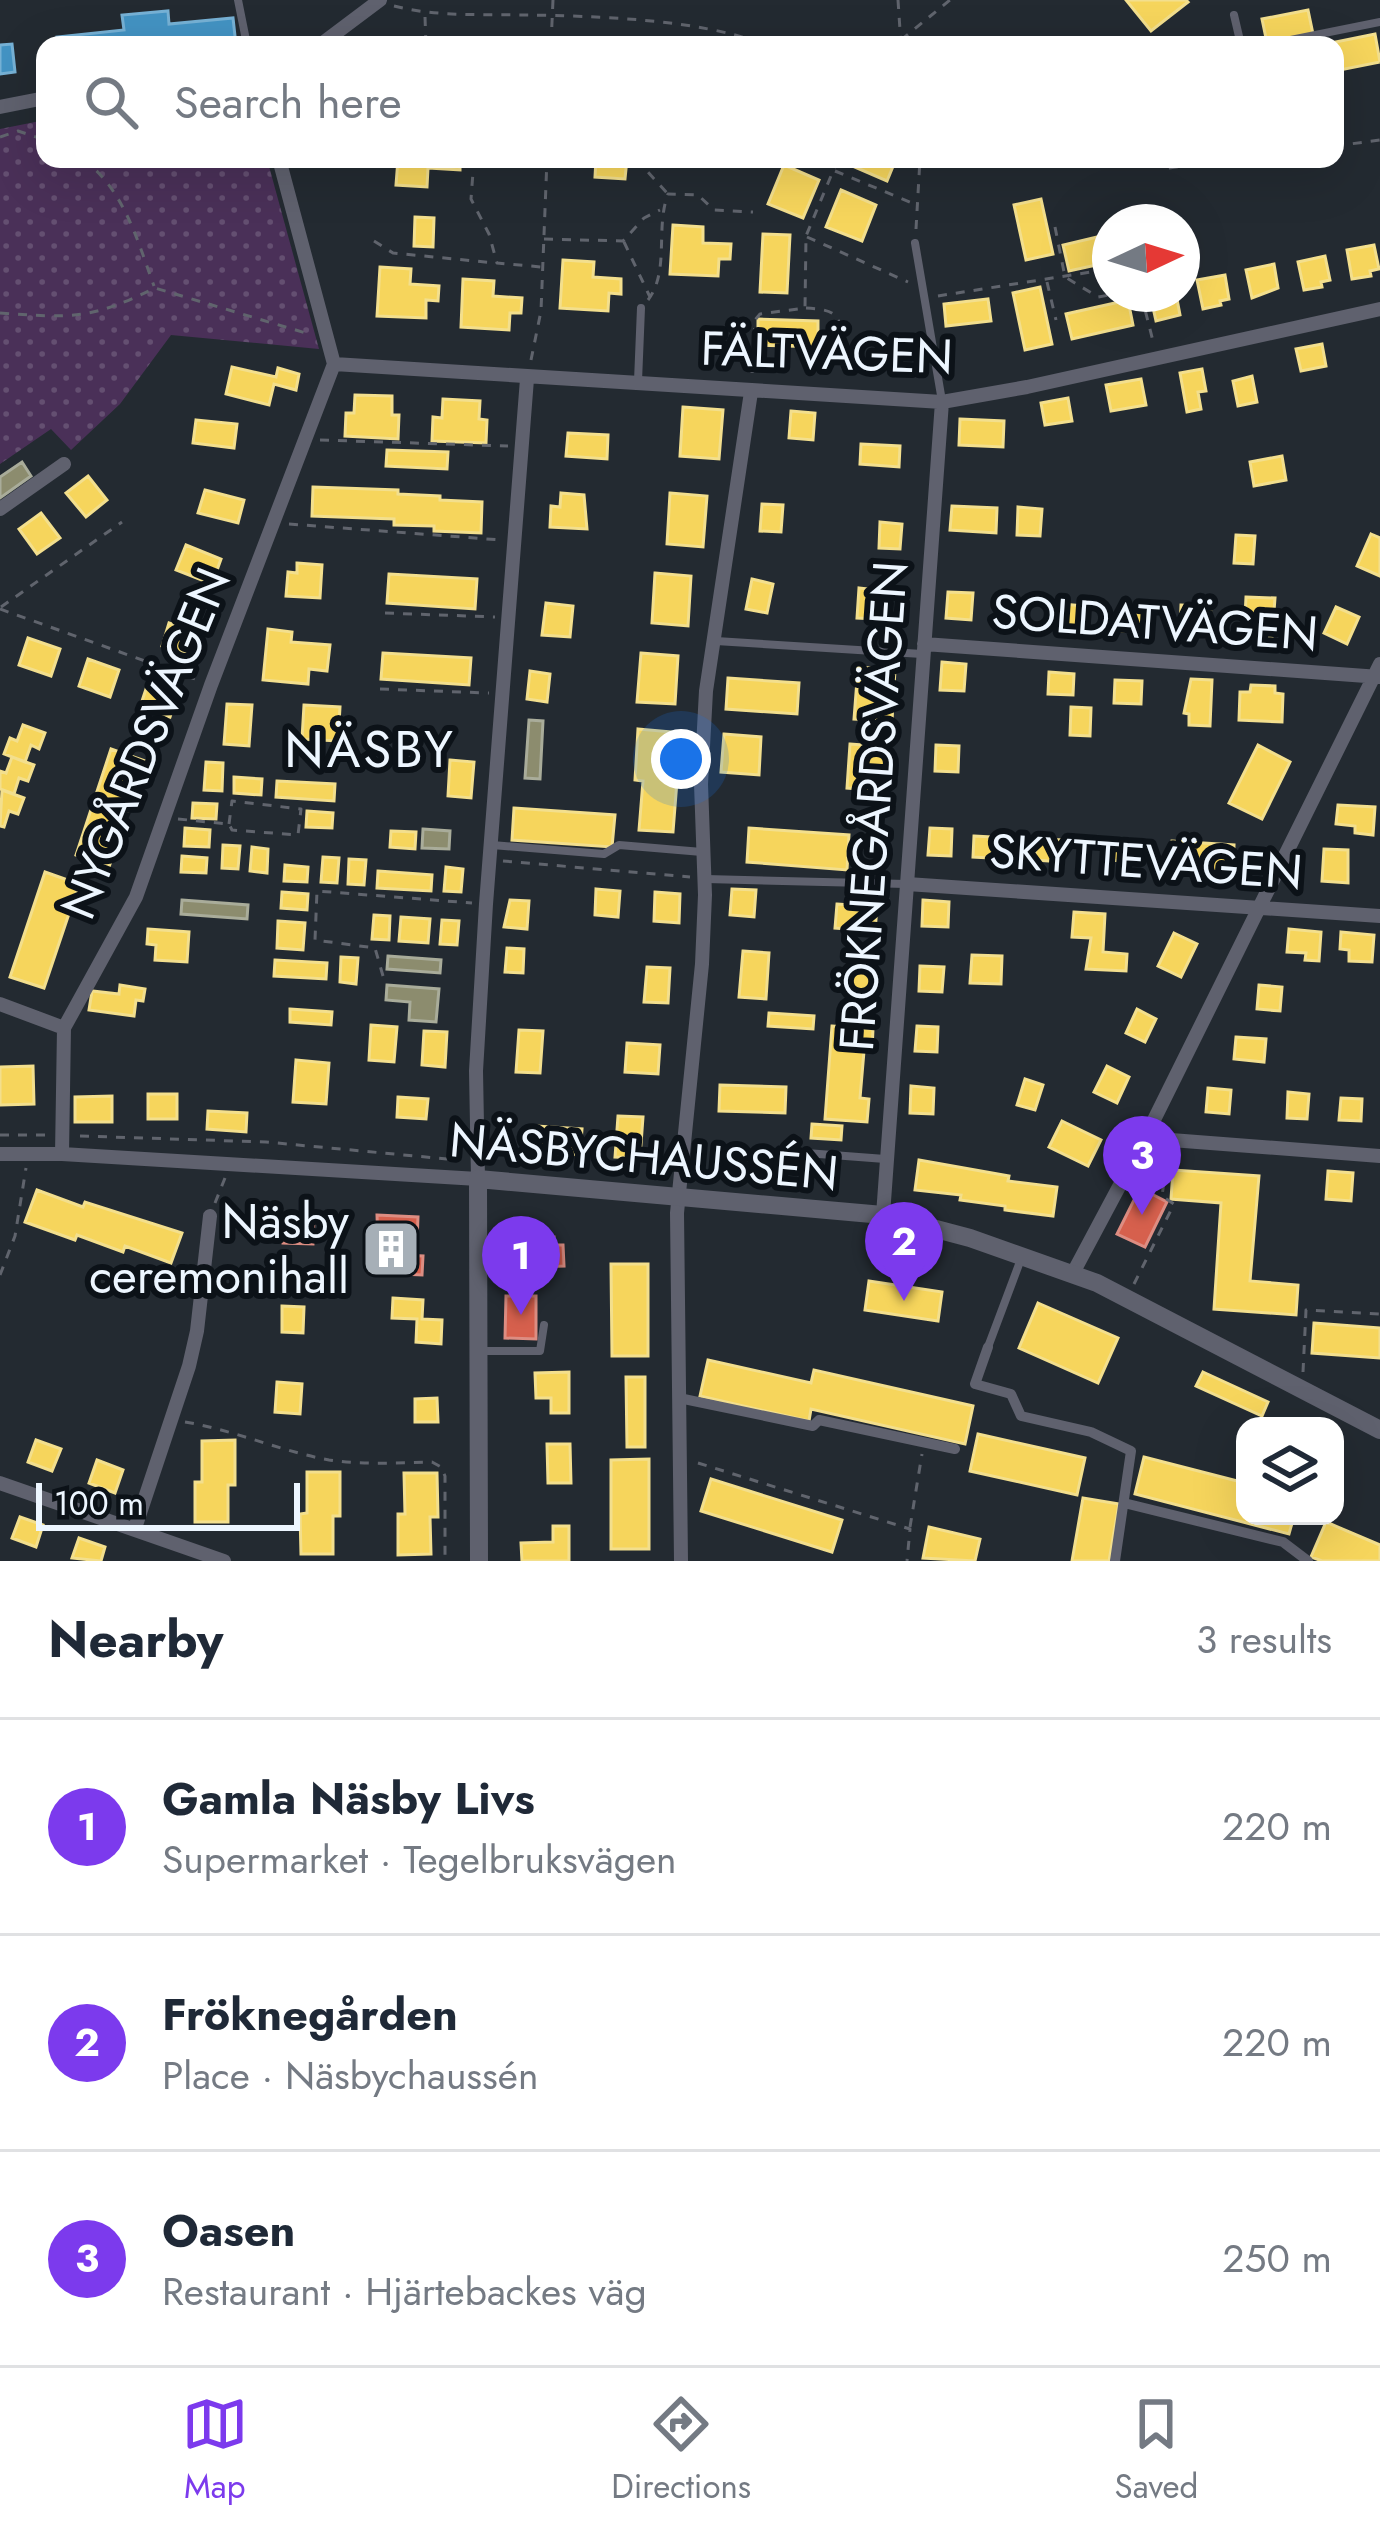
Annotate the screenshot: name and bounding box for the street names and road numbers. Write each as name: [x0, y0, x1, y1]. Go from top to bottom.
street label: FÄLTVÄGEN: [700, 314, 954, 391]
street label: NYGÅRDSVÄGEN: [44, 557, 247, 929]
street label: FRÖKNEGÅRDSVÄGEN: [822, 559, 925, 1053]
street label: SOLDATVÄGEN: [989, 577, 1320, 668]
street label: SKYTTEVÄGEN: [987, 816, 1305, 907]
street label: NÄSBYCHAUSSÉN: [447, 1105, 841, 1208]

